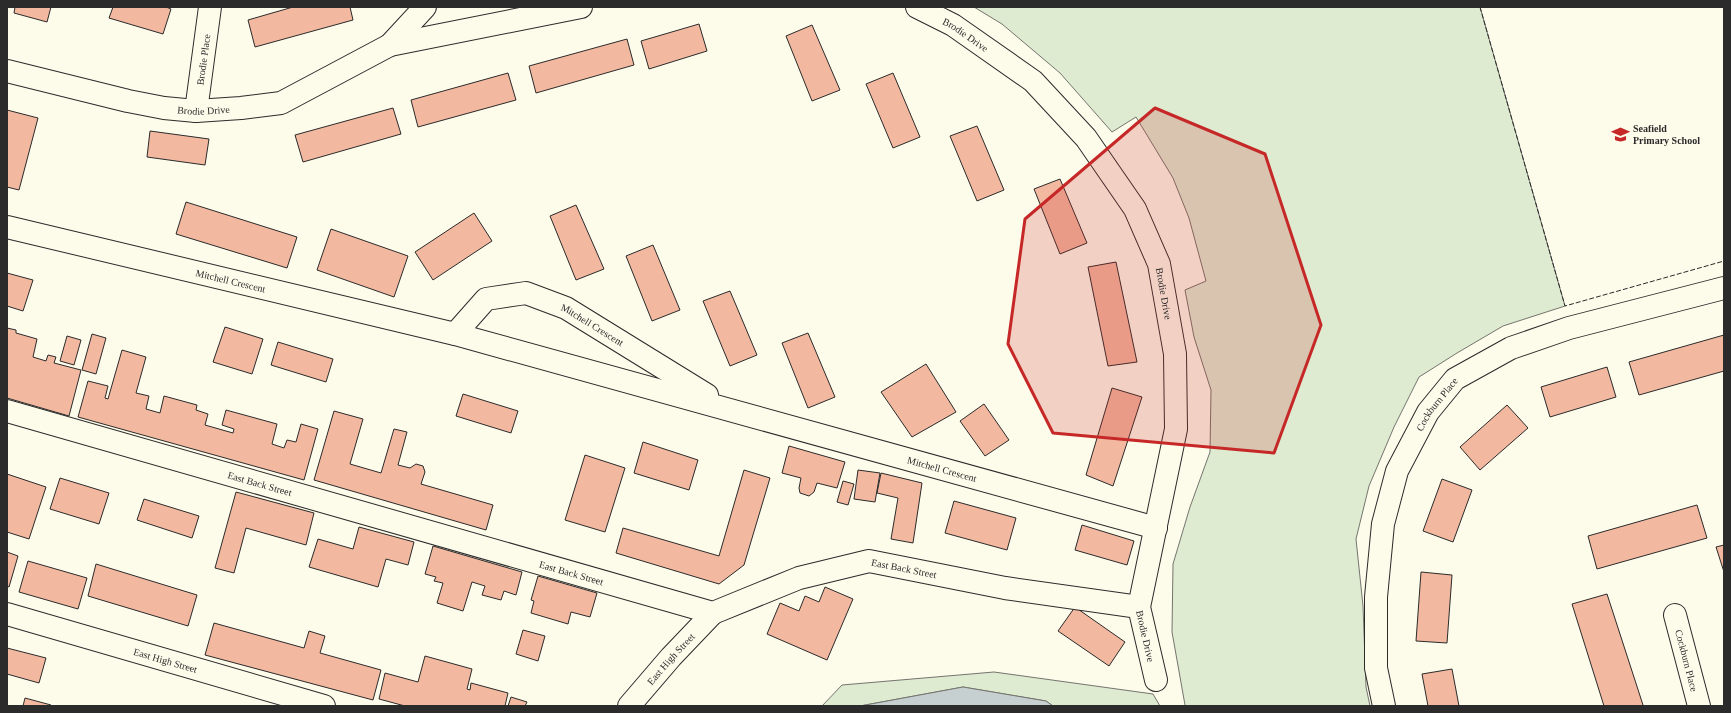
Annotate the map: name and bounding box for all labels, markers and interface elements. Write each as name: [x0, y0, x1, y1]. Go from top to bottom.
street label: Brodie Drive: [941, 15, 991, 54]
street label: Brodie Place: [194, 33, 212, 86]
street label: Brodie Drive: [177, 103, 231, 117]
place label: Seafield Primary School: [1633, 123, 1700, 146]
school or university icon: Seafield Primary School: [1610, 124, 1630, 144]
street label: Mitchell Crescent: [195, 267, 267, 294]
street label: Brodie Drive: [1154, 267, 1174, 321]
street label: Mitchell Crescent: [560, 301, 626, 348]
street label: Cockburn Place: [1414, 375, 1460, 433]
street label: Mitchell Crescent: [906, 454, 978, 484]
street label: East Back Street: [227, 469, 293, 498]
street label: East Back Street: [871, 556, 938, 580]
street label: East Back Street: [538, 558, 605, 587]
street label: Brodie Drive: [1134, 609, 1157, 663]
street label: Cockburn Place: [1674, 628, 1701, 693]
street label: East High Street: [644, 630, 697, 687]
street label: East High Street: [132, 646, 199, 674]

